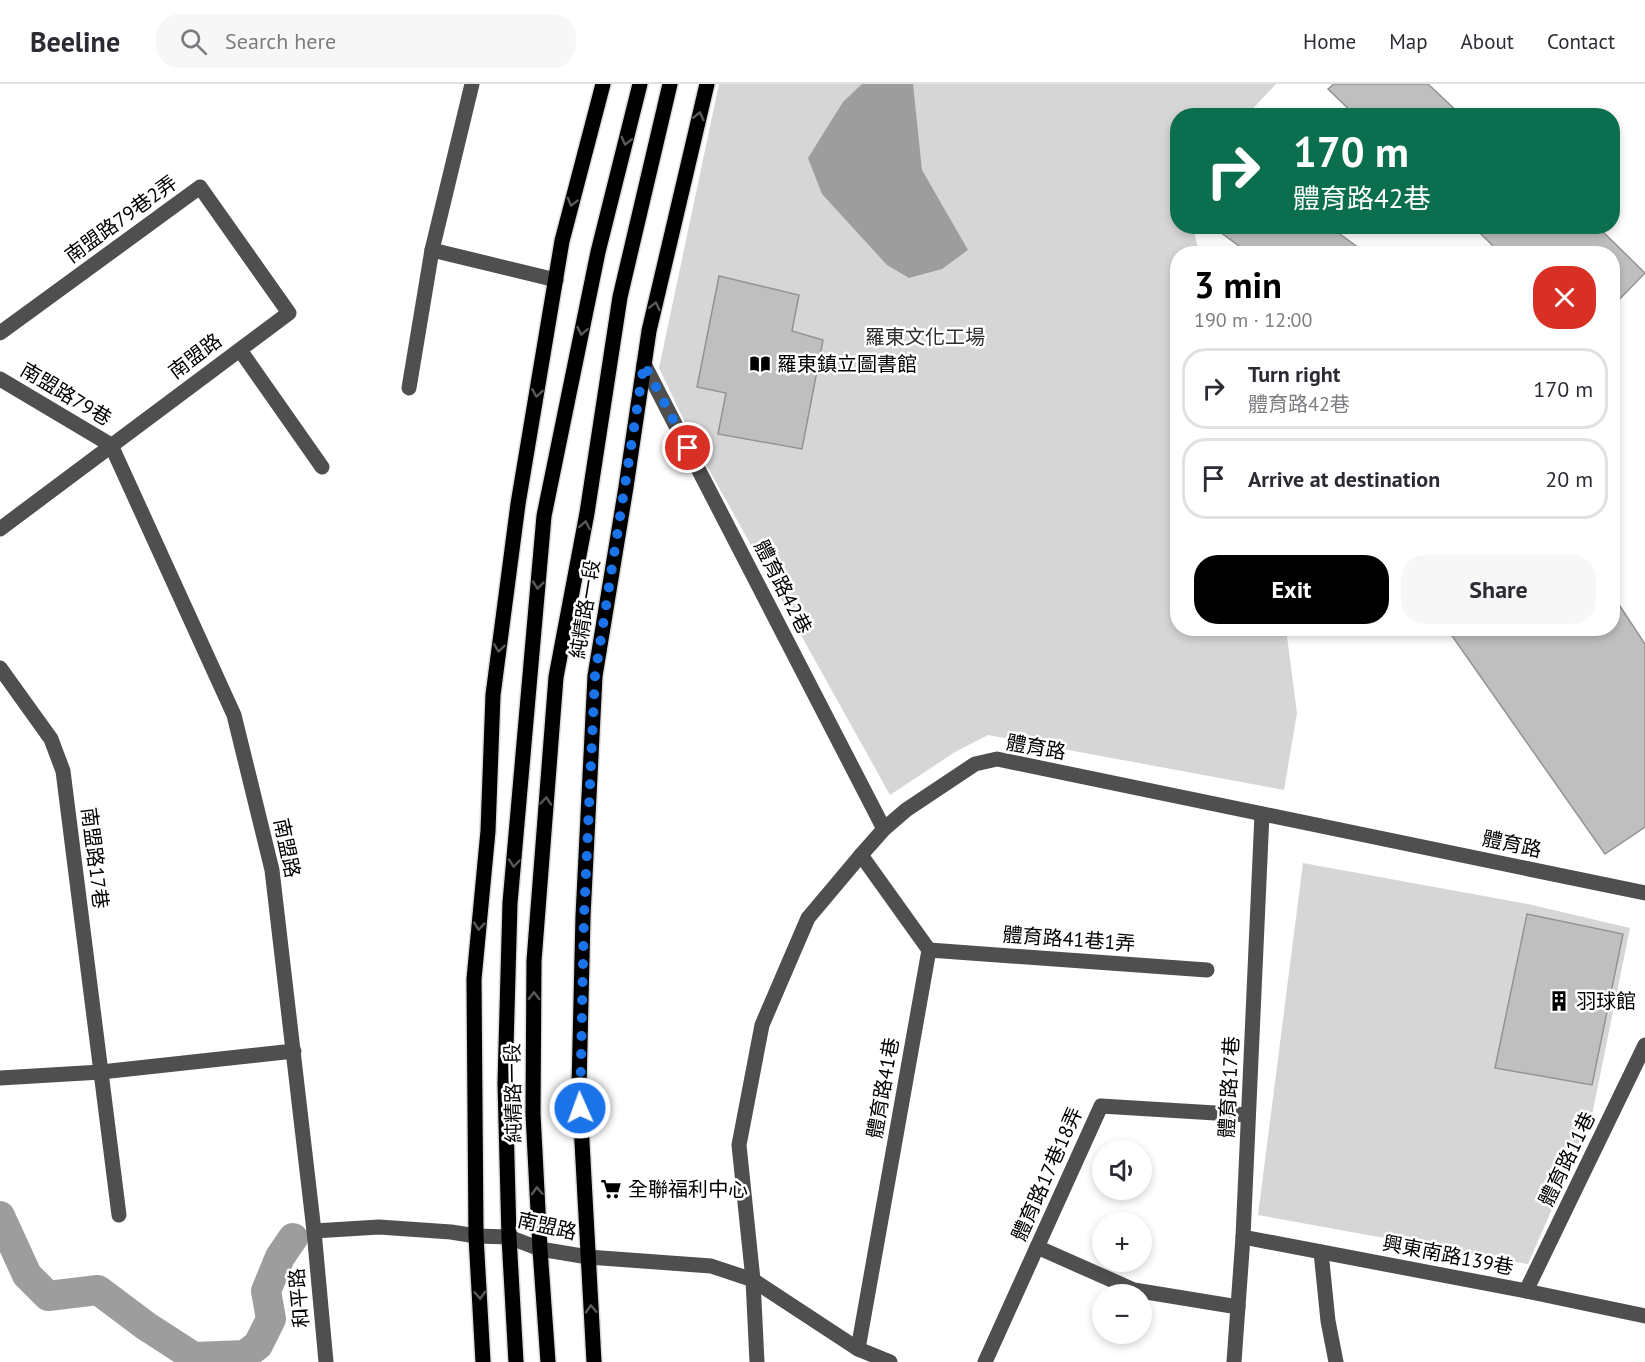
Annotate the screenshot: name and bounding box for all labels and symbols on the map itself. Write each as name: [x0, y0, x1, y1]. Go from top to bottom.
one-way arrow: [692, 112, 705, 122]
one-way arrow: [620, 136, 633, 146]
street label: 南盟路79巷2弄: [60, 169, 182, 269]
one-way arrow: [567, 196, 580, 206]
one-way arrow: [647, 301, 660, 311]
park label: 羅東文化工場: [865, 324, 985, 350]
one-way arrow: [576, 325, 589, 335]
street label: 南盟路: [163, 328, 227, 384]
place label: 羅東鎮立圖書館: [777, 351, 917, 377]
library icon: 羅東鎮立圖書館: [748, 352, 772, 376]
street label: 南盟路79巷: [16, 357, 116, 431]
one-way arrow: [531, 388, 544, 398]
pin: [662, 422, 713, 473]
one-way arrow: [578, 520, 591, 530]
street label: 體育路42巷: [748, 536, 818, 638]
street label: 純精路一段: [564, 558, 606, 660]
one-way arrow: [532, 580, 545, 589]
one-way arrow: [494, 644, 506, 653]
street label: 體育路: [1004, 729, 1068, 765]
one-way arrow: [540, 797, 553, 806]
street label: 南盟路17巷: [76, 806, 114, 910]
street label: 南盟路: [268, 816, 306, 880]
street label: 體育路: [1480, 825, 1544, 863]
one-way arrow: [508, 858, 521, 867]
street label: 體育路41巷1弄: [1002, 921, 1136, 957]
one-way arrow: [473, 922, 486, 931]
place label: 羽球館: [1576, 988, 1636, 1014]
building icon: 羽球館: [1547, 989, 1571, 1013]
one-way arrow: [528, 991, 540, 1000]
street label: 體育路17巷: [1213, 1035, 1245, 1139]
street label: 體育路41巷: [861, 1036, 905, 1140]
street label: 純精路一段: [499, 1043, 527, 1143]
position arrow: [548, 1076, 612, 1140]
street label: 體育路17巷18弄: [1006, 1103, 1088, 1245]
street label: 體育路11巷: [1533, 1108, 1601, 1210]
place label: 全聯福利中心: [628, 1176, 748, 1202]
supermarket icon: 全聯福利中心: [599, 1177, 623, 1201]
one-way arrow: [530, 1186, 543, 1195]
street label: 南盟路: [515, 1207, 579, 1245]
street label: 興東南路139巷: [1380, 1230, 1516, 1280]
street label: 和平路: [283, 1267, 315, 1329]
one-way arrow: [473, 1290, 486, 1299]
one-way arrow: [585, 1305, 598, 1314]

